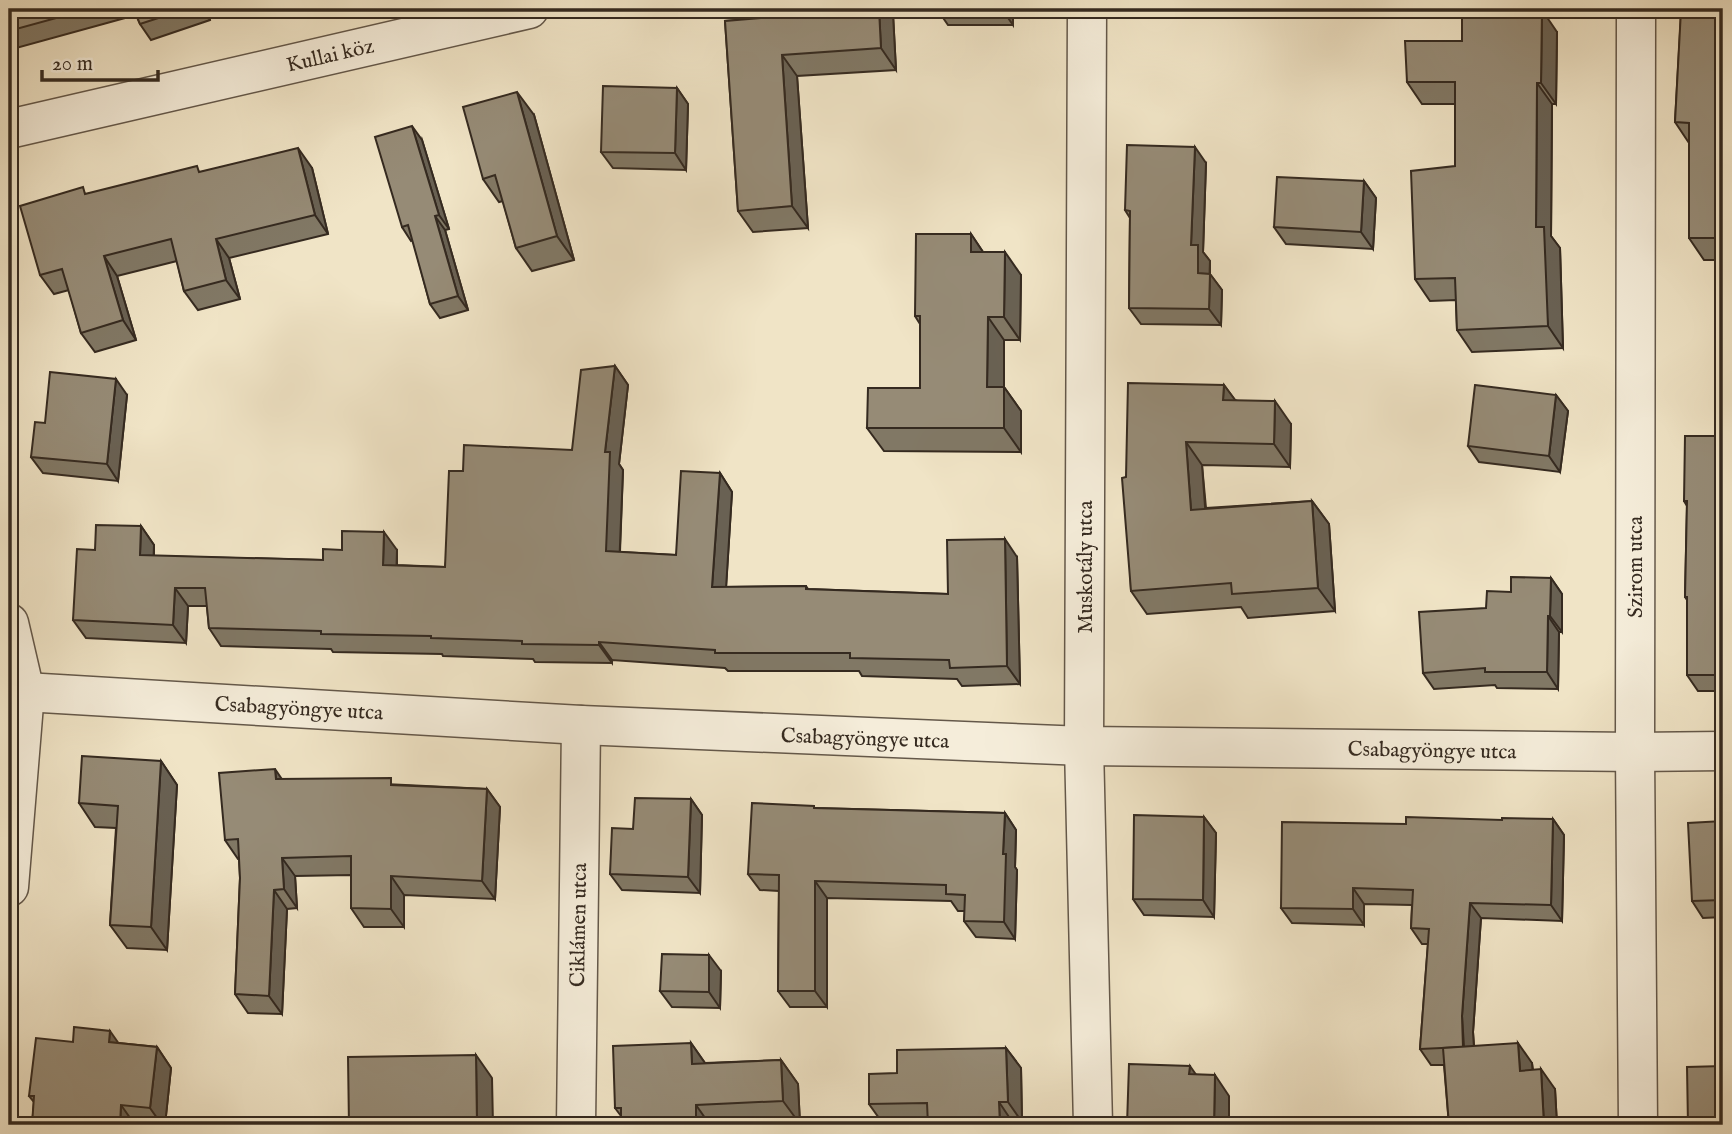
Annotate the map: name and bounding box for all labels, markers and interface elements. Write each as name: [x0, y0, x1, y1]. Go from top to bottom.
street label: Kullai köz: [284, 33, 377, 80]
scale bar: [42, 38, 158, 82]
text: 20 m: [52, 51, 93, 78]
street label: Muskotály utca: [1073, 500, 1100, 634]
street label: Szirom utca: [1623, 515, 1650, 618]
street label: Csabagyöngye utca: [214, 692, 385, 727]
street label: Csabagyöngye utca: [780, 723, 951, 756]
street label: Csabagyöngye utca: [1347, 737, 1517, 766]
street label: Ciklámen utca: [565, 862, 594, 987]

